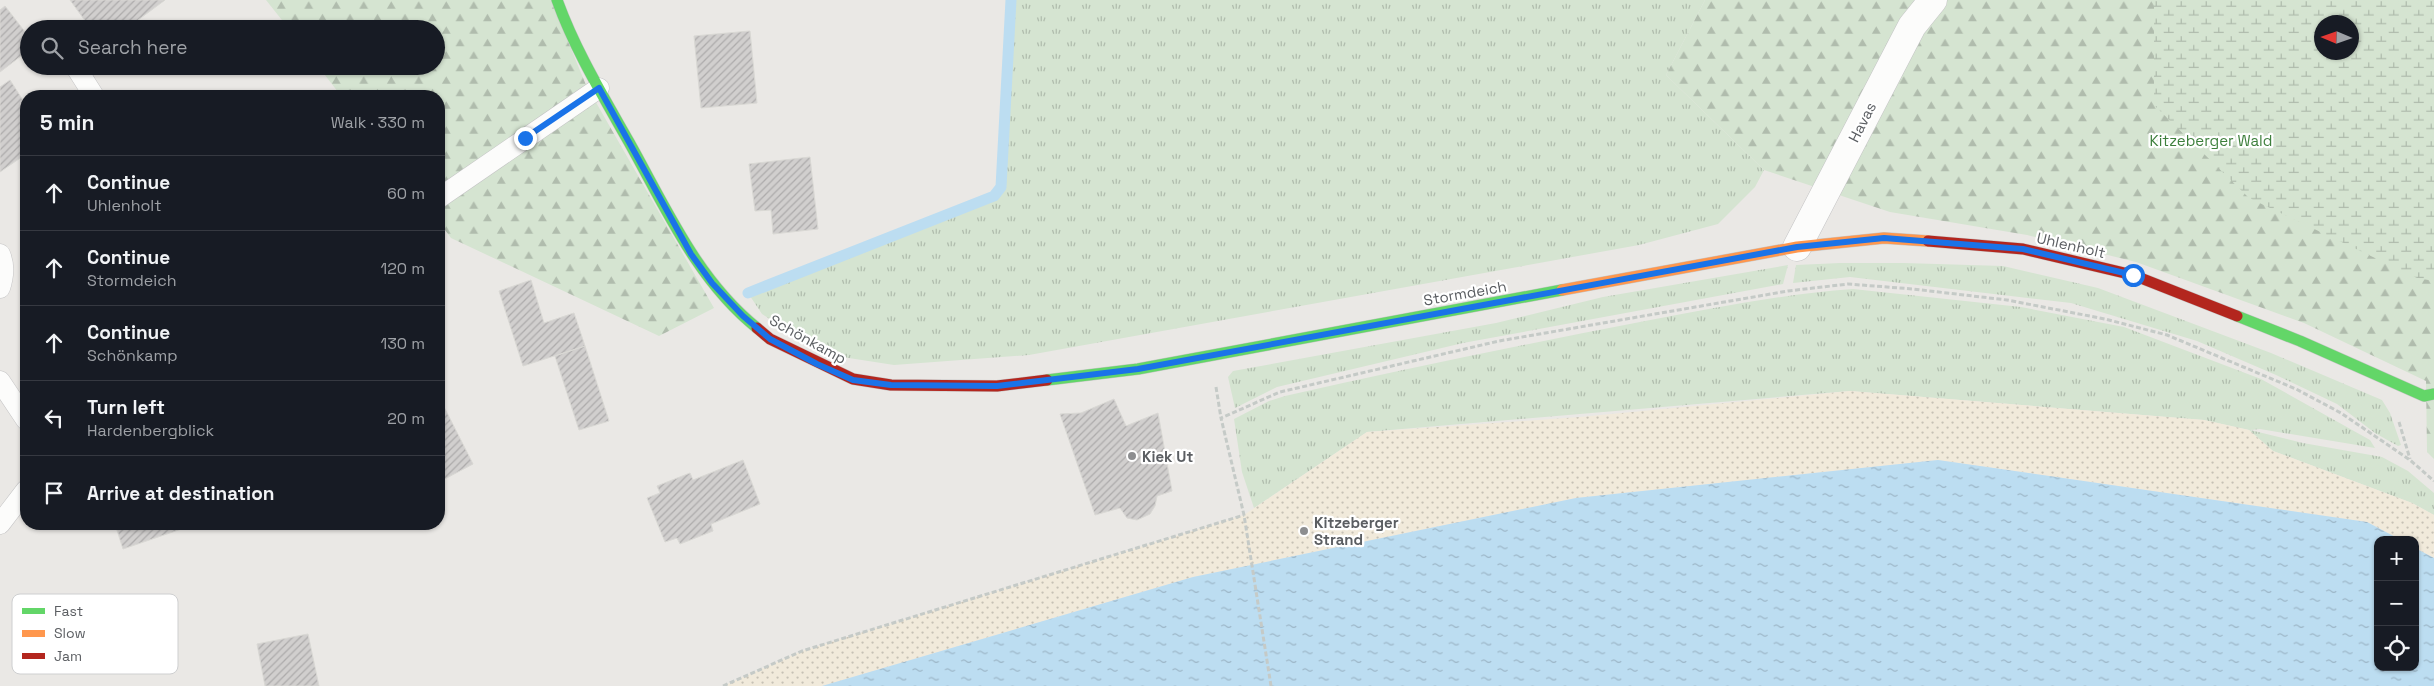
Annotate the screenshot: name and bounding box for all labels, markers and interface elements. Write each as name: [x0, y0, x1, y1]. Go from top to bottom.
north arrow: [2314, 15, 2359, 60]
search box: [20, 20, 445, 75]
icon: search: [38, 34, 66, 62]
text: Search here: [78, 35, 188, 60]
street label: Havas: [1844, 99, 1880, 145]
text: 5 min: [40, 109, 94, 136]
text: Walk · 330 m: [331, 112, 425, 133]
route end: [514, 127, 537, 150]
park label: Kitzeberger Wald: [2150, 131, 2272, 150]
text: Continue: [87, 170, 170, 195]
icon: ahead: [40, 179, 68, 207]
text: 60 m: [387, 183, 425, 204]
text: Uhlenholt: [87, 195, 162, 216]
street label: Uhlenholt: [2035, 228, 2107, 262]
text: Continue: [87, 245, 170, 270]
icon: ahead: [40, 254, 68, 282]
text: 120 m: [381, 258, 425, 279]
route start: [2122, 264, 2145, 287]
text: Stormdeich: [87, 270, 177, 291]
street label: Stormdeich: [1422, 276, 1508, 310]
street label: Schönkamp: [766, 310, 850, 368]
text: Continue: [87, 320, 170, 345]
icon: ahead: [40, 329, 68, 357]
text: 130 m: [381, 333, 425, 354]
text: Schönkamp: [87, 345, 178, 366]
text: Turn left: [87, 395, 165, 420]
icon: left: [40, 404, 68, 432]
text: 20 m: [387, 408, 425, 429]
text: Hardenbergblick: [87, 420, 214, 441]
place label: Kiek Ut: [1142, 447, 1193, 466]
marker: Kiek Ut: [1126, 450, 1138, 462]
icon: arrive: [40, 479, 68, 507]
text: Arrive at destination: [87, 481, 275, 506]
place label: Kitzeberger Strand: [1314, 513, 1399, 549]
marker: Kitzeberger Strand: [1298, 525, 1310, 537]
map controls: [2374, 536, 2419, 671]
button: +: [2374, 536, 2419, 581]
button: −: [2374, 581, 2419, 626]
legend: [12, 594, 178, 674]
text: Fast: [54, 602, 83, 620]
text: Slow: [54, 624, 86, 642]
button: locate: [2374, 626, 2419, 671]
text: Jam: [54, 647, 82, 665]

